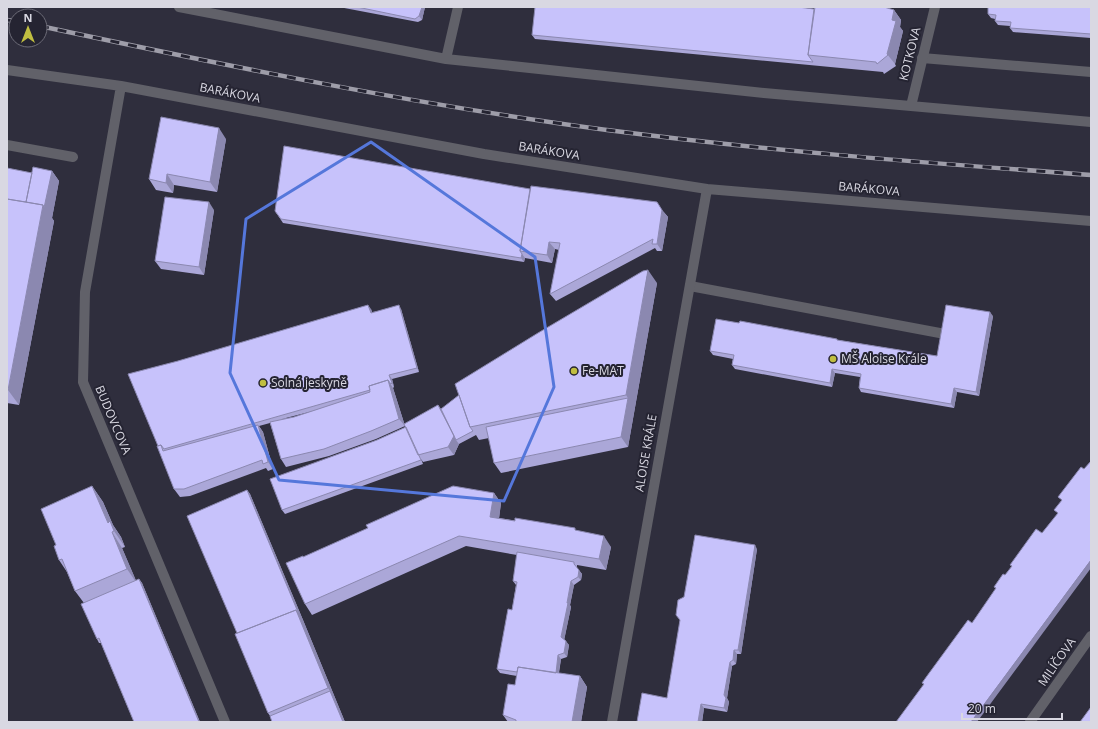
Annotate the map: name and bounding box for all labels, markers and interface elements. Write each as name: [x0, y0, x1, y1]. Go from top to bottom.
north arrow: [8, 8, 48, 48]
text: N: [24, 10, 32, 25]
street label: KOTKOVA: [895, 25, 924, 82]
street label: BARÁKOVA: [198, 78, 262, 107]
street label: BARÁKOVA: [517, 137, 581, 164]
street label: BARÁKOVA: [838, 177, 901, 200]
place label: MŠ Aloise Krále: [841, 350, 927, 367]
marker: MŠ Aloise Krále: [828, 354, 838, 364]
place label: Fe-MAT: [582, 362, 624, 379]
marker: Fe-MAT: [569, 366, 579, 376]
place label: Solná jeskyně: [271, 374, 347, 391]
marker: Solná jeskyně: [258, 378, 268, 388]
street label: BUDOVCOVA: [91, 383, 136, 457]
street label: ALOISE KRÁLE: [630, 413, 661, 493]
street label: MILÍČOVA: [1034, 634, 1080, 689]
scale bar: [962, 695, 1062, 721]
text: 20 m: [968, 700, 996, 717]

